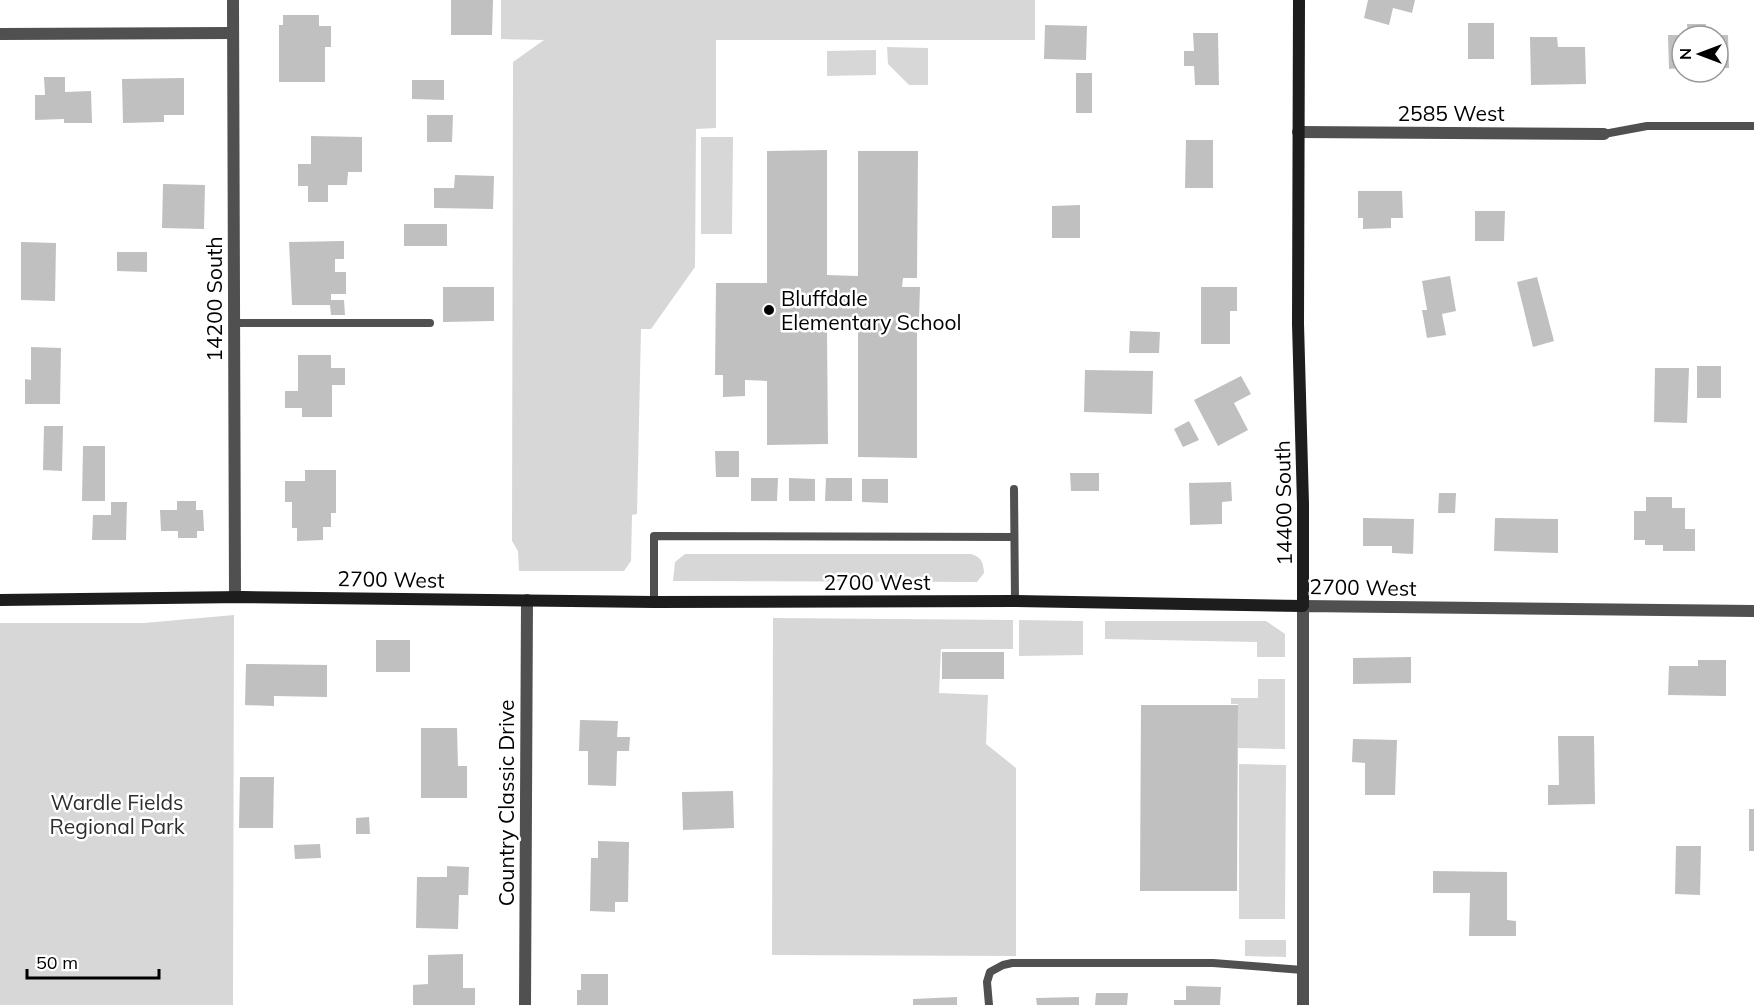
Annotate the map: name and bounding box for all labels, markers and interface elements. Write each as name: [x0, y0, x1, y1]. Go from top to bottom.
north arrow: [1670, 24, 1730, 84]
text: N: [1675, 48, 1695, 60]
street label: 2585 West: [1397, 100, 1505, 126]
street label: 14200 South: [201, 236, 227, 362]
place label: Bluffdale Elementary School: [781, 285, 962, 335]
marker: Bluffdale Elementary School: [762, 303, 776, 317]
street label: 14400 South: [1269, 440, 1297, 566]
street label: 2700 West: [337, 565, 445, 593]
street label: 2700 West: [823, 569, 931, 595]
street label: 2700 West: [1309, 573, 1417, 601]
street label: Country Classic Drive: [493, 700, 519, 906]
park label: Wardle Fields Regional Park: [50, 789, 185, 839]
scale bar: [27, 942, 159, 980]
text: 50 m: [36, 951, 78, 974]

